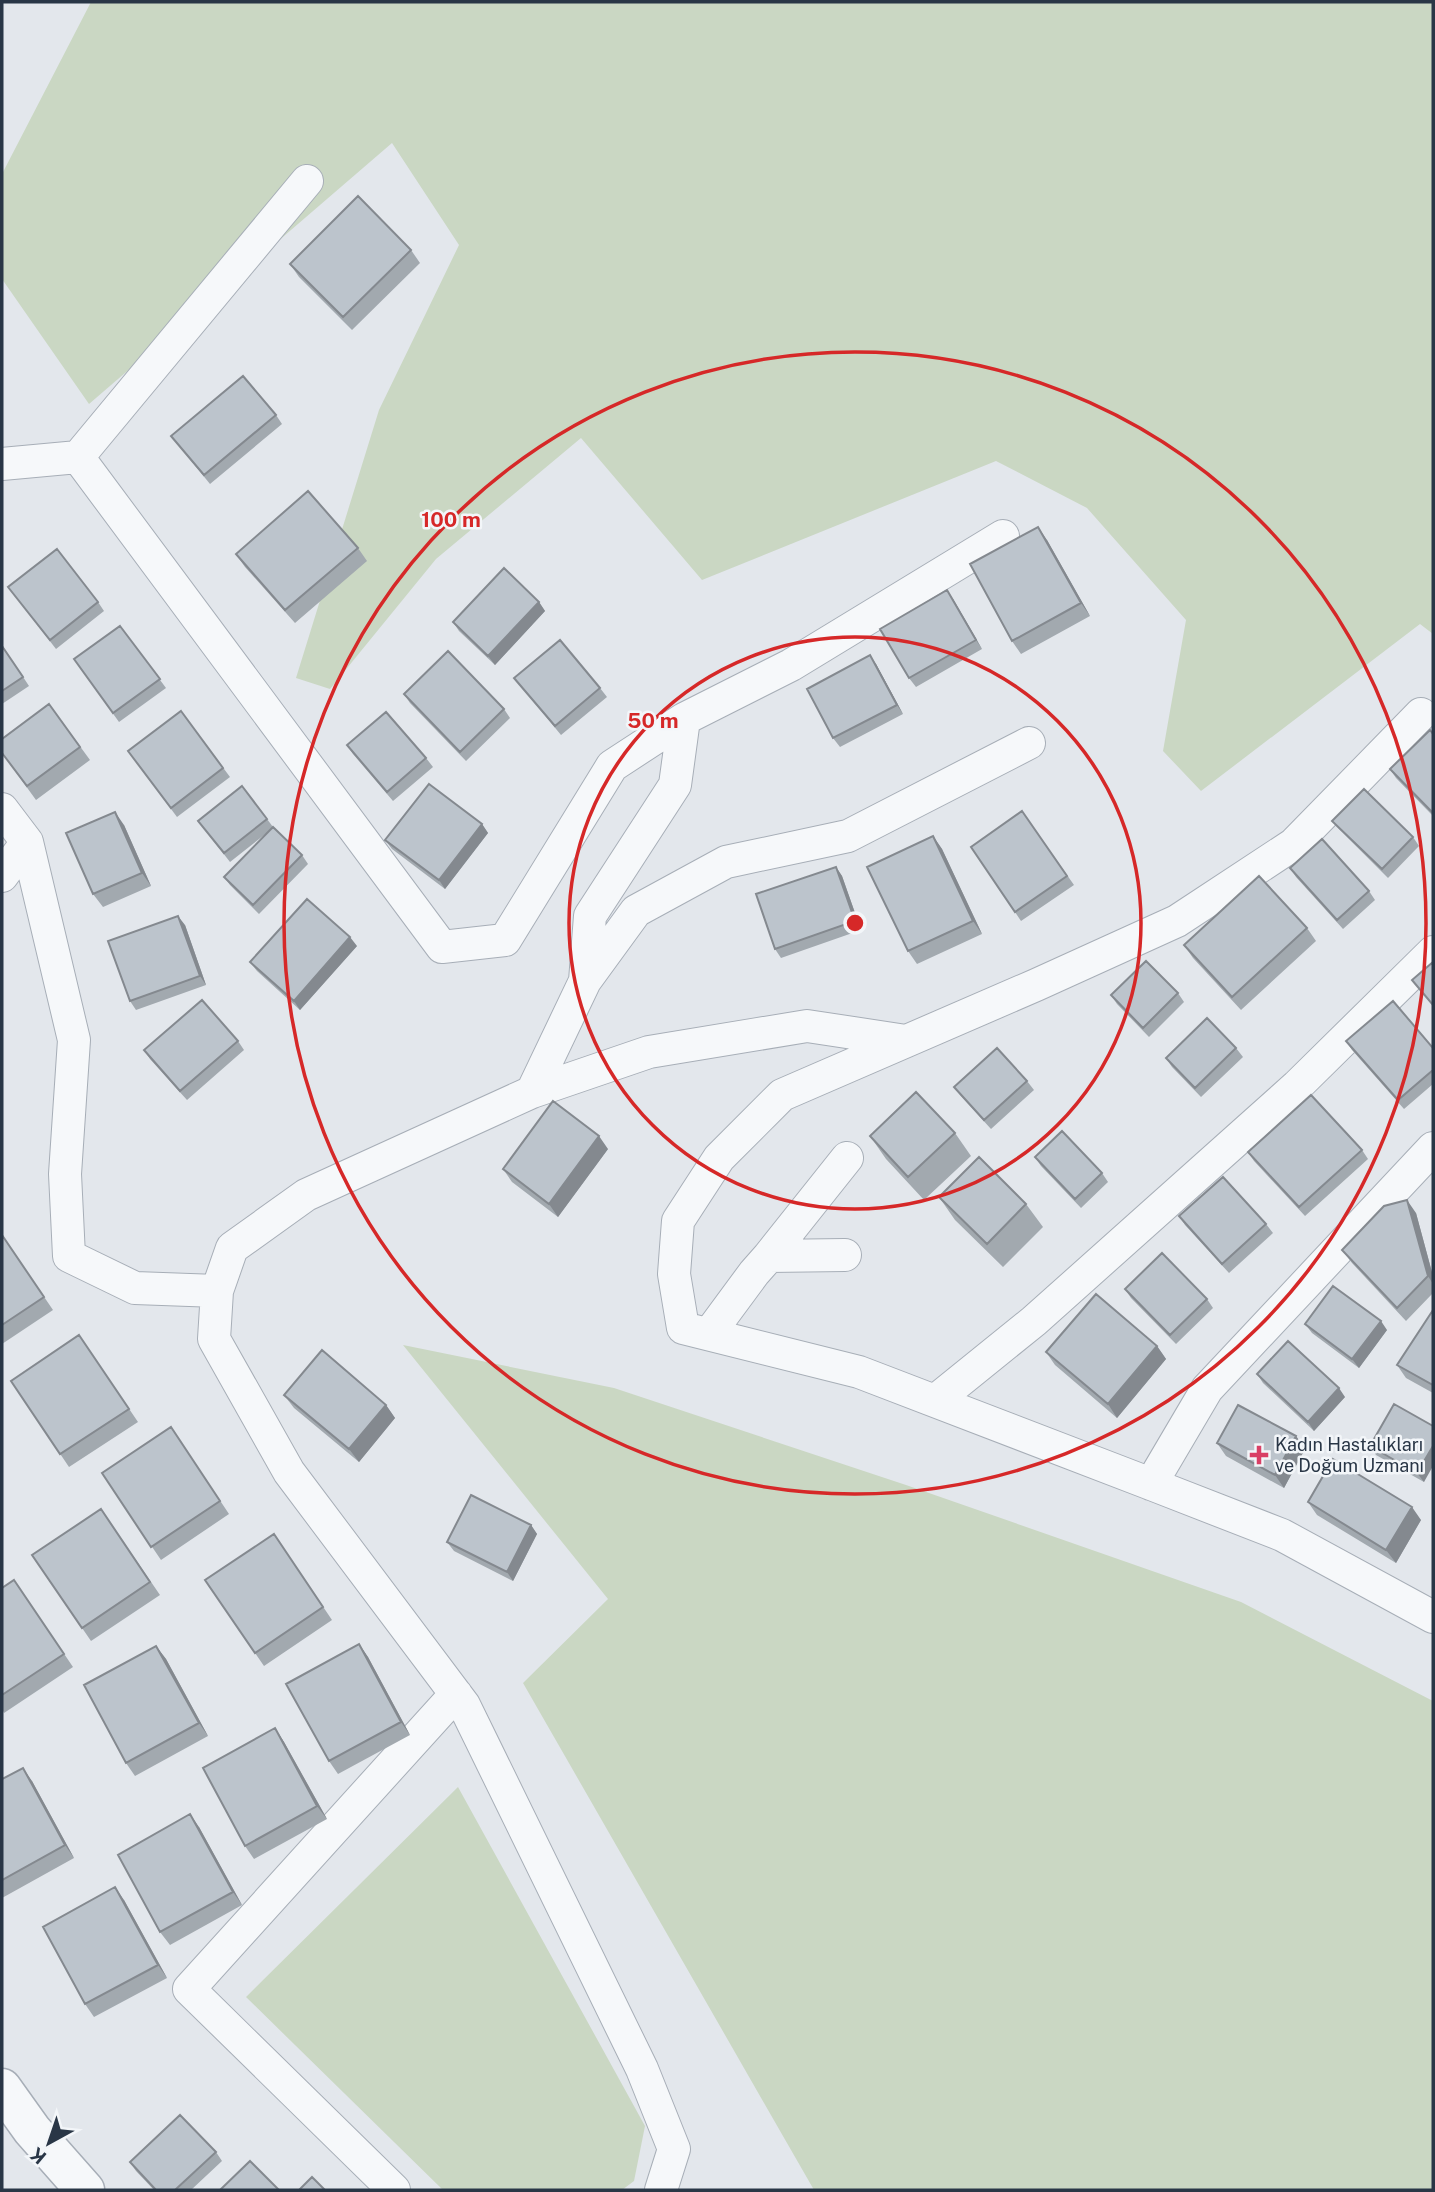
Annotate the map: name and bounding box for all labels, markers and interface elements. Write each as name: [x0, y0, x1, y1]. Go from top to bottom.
text: 100 m: [421, 507, 481, 532]
text: 50 m: [627, 708, 679, 733]
centre of rings: [843, 911, 867, 935]
place label: Kadın Hastalıkları ve Doğum Uzmanı: [1275, 1434, 1424, 1476]
marker: Kadın Hastalıkları ve Doğum Uzmanı: [1249, 1445, 1269, 1465]
north arrow: [14, 2108, 84, 2178]
text: K: [25, 2143, 50, 2169]

